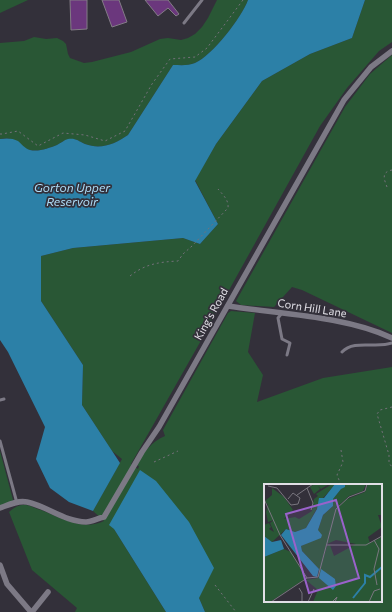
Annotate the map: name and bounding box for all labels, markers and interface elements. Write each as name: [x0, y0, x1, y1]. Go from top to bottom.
water label: Gorton Upper Reservoir: [34, 180, 111, 208]
street label: King's Road: [191, 285, 230, 342]
street label: Corn Hill Lane: [277, 296, 348, 319]
inset map: [264, 484, 382, 602]

